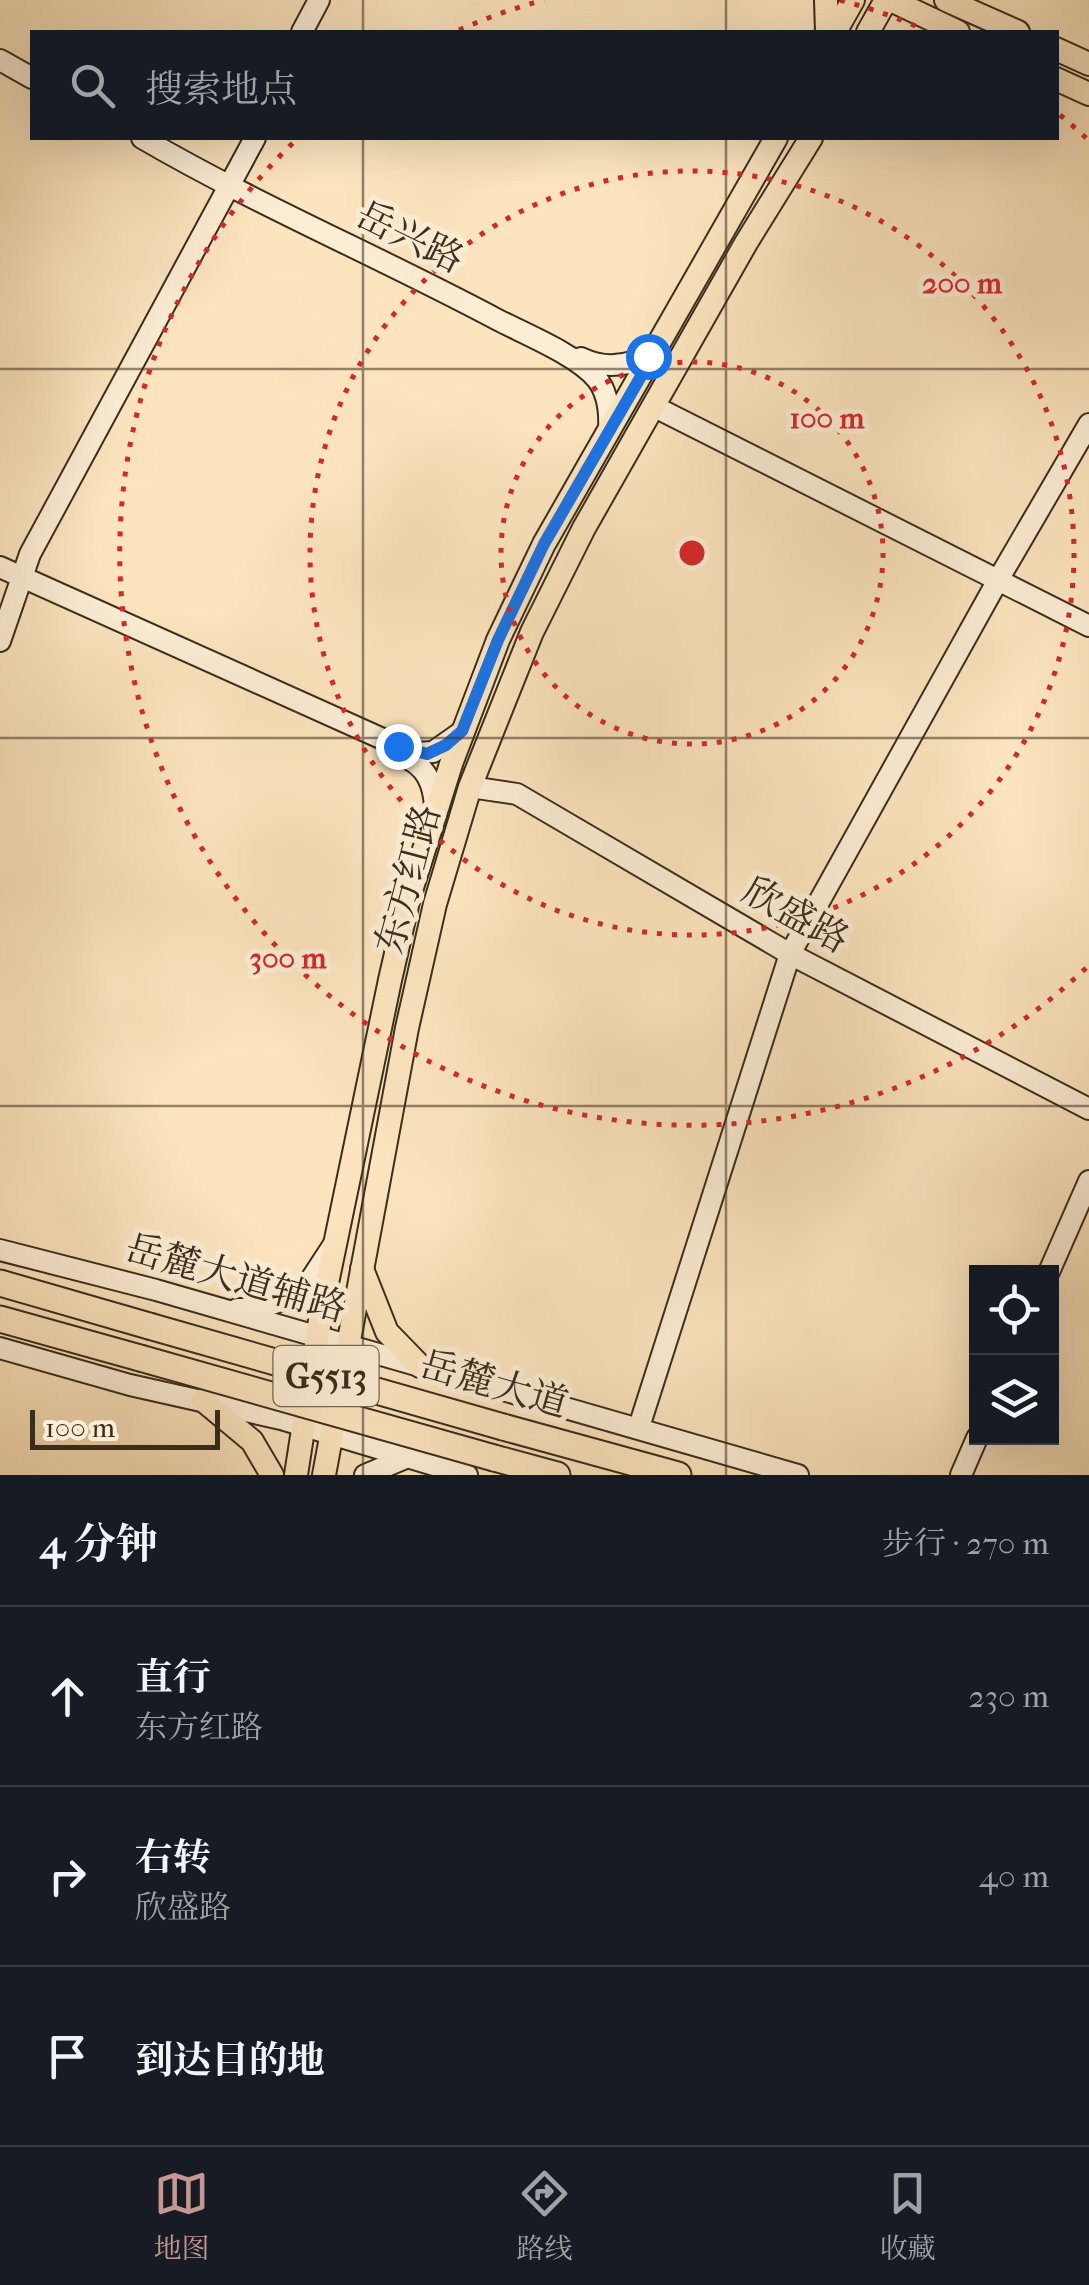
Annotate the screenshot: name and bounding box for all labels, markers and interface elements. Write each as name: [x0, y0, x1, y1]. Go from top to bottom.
search box: [30, 30, 1059, 140]
icon: search: [65, 58, 120, 113]
text: 搜索地点: [145, 67, 297, 112]
street label: 岳兴路: [349, 192, 471, 282]
text: 200 m: [922, 266, 1003, 301]
route start: [626, 334, 672, 380]
text: 100 m: [789, 401, 866, 436]
centre of rings: [674, 535, 710, 571]
route end: [376, 724, 422, 770]
street label: 东方红路: [367, 800, 449, 958]
street label: 欣盛路: [735, 868, 857, 962]
text: 300 m: [250, 941, 327, 976]
street label: 岳麓大道辅路: [120, 1225, 352, 1331]
map controls: [969, 1265, 1059, 1445]
button: locate: [969, 1265, 1059, 1355]
street label: 岳麓大道: [415, 1341, 573, 1427]
road number: G5513: [274, 1346, 378, 1406]
button: layers: [969, 1355, 1059, 1445]
scale bar: [30, 1405, 220, 1450]
text: 100 m: [45, 1411, 115, 1444]
text: 4 分钟: [40, 1520, 158, 1569]
text: 步行 · 270 m: [882, 1525, 1049, 1562]
text: 直行: [135, 1655, 211, 1700]
icon: ahead: [40, 1669, 95, 1724]
text: 230 m: [968, 1678, 1049, 1715]
text: 东方红路: [135, 1709, 263, 1746]
text: 右转: [135, 1835, 211, 1880]
icon: right: [40, 1849, 95, 1904]
text: 40 m: [979, 1858, 1049, 1895]
text: 欣盛路: [135, 1889, 231, 1926]
icon: arrive: [40, 2029, 95, 2084]
text: 到达目的地: [135, 2038, 325, 2083]
tab: 地图: [153, 2166, 210, 2266]
tab: 路线: [516, 2166, 573, 2266]
tab: 收藏: [879, 2166, 936, 2266]

